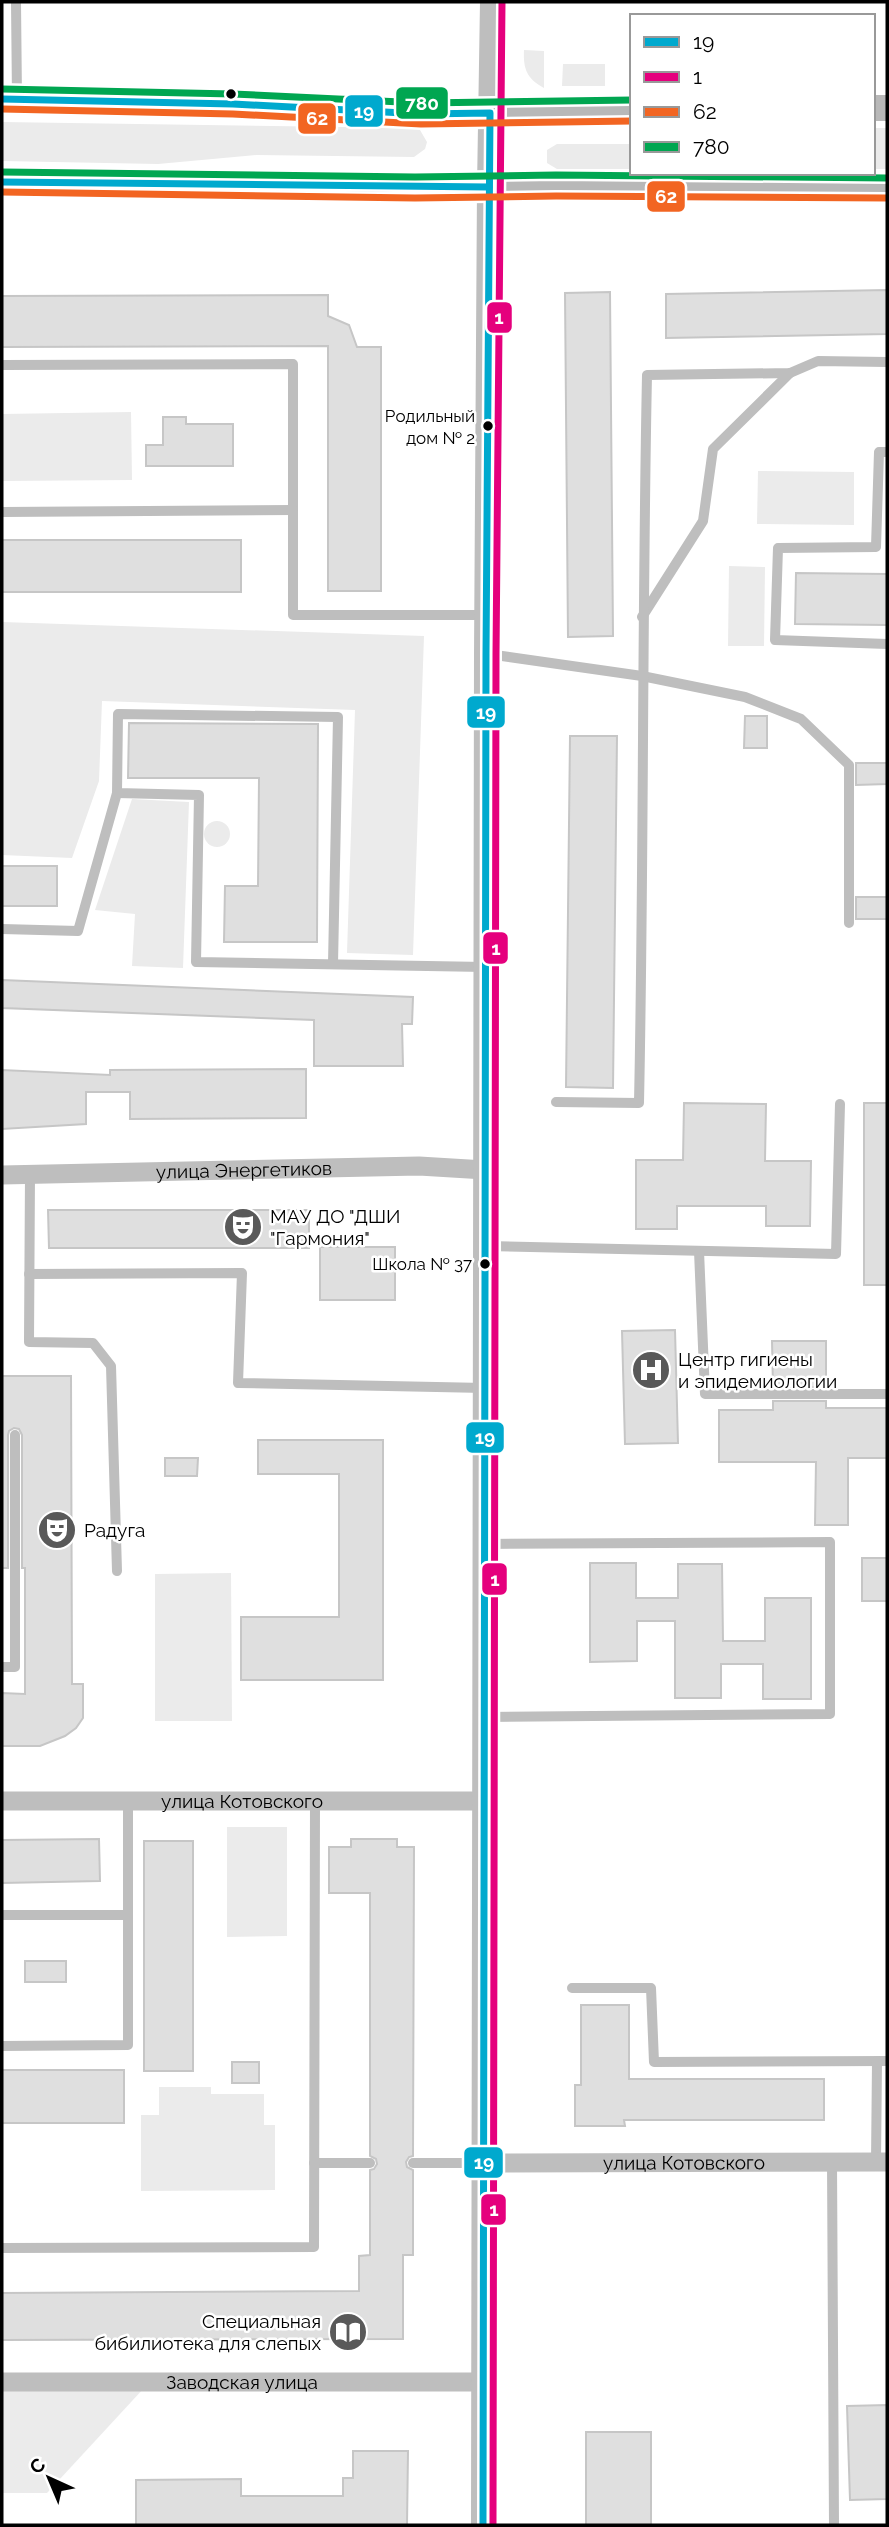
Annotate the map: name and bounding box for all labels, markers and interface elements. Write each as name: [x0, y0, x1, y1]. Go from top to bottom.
legend: [630, 14, 875, 175]
text: 19: [693, 29, 714, 54]
text: 1: [693, 64, 702, 89]
line badge: 780: [395, 86, 449, 120]
unlabelled marker: [224, 87, 238, 101]
text: 780: [405, 92, 439, 114]
line badge: 19: [344, 94, 384, 128]
text: 62: [693, 99, 717, 124]
text: 19: [354, 100, 374, 122]
line badge: 62: [297, 102, 337, 135]
text: 62: [306, 107, 328, 129]
text: 780: [693, 134, 730, 159]
line badge: 62: [646, 180, 686, 213]
text: 62: [655, 185, 677, 207]
line badge: 1: [486, 301, 513, 334]
text: 1: [494, 306, 504, 328]
place label: Родильный дом № 2: [385, 406, 475, 448]
marker: Родильный дом № 2: [481, 419, 495, 433]
line badge: 19: [466, 695, 506, 729]
text: 19: [476, 701, 496, 723]
line badge: 1: [482, 931, 509, 965]
text: 1: [491, 937, 501, 959]
street label: улица Энергетиков: [156, 1157, 332, 1183]
place label: МАУ ДО "ДШИ "Гармония": [270, 1205, 400, 1249]
theatre icon: МАУ ДО "ДШИ "Гармония": [222, 1206, 264, 1248]
place label: Школа № 37: [372, 1254, 472, 1274]
marker: Школа № 37: [478, 1257, 492, 1271]
place label: Центр гигиены и эпидемиологии: [678, 1348, 837, 1392]
hospital icon: Центр гигиены и эпидемиологии: [630, 1349, 672, 1391]
line badge: 19: [465, 1421, 505, 1454]
text: 19: [475, 1426, 495, 1448]
theatre icon: Радуга: [36, 1509, 78, 1551]
place label: Радуга: [84, 1519, 145, 1541]
line badge: 1: [481, 1562, 508, 1596]
text: 1: [490, 1568, 500, 1590]
street label: улица Котовского: [161, 1790, 323, 1812]
line badge: 19: [463, 2146, 504, 2179]
text: 19: [474, 2151, 494, 2173]
street label: улица Котовского: [603, 2151, 765, 2174]
line badge: 1: [480, 2193, 507, 2226]
text: 1: [489, 2198, 499, 2220]
place label: Специальная бибилиотека для слепых: [95, 2310, 321, 2354]
library icon: Специальная бибилиотека для слепых: [327, 2311, 369, 2353]
street label: Заводская улица: [166, 2371, 318, 2393]
north arrow: [14, 2443, 84, 2513]
text: С: [25, 2453, 50, 2478]

